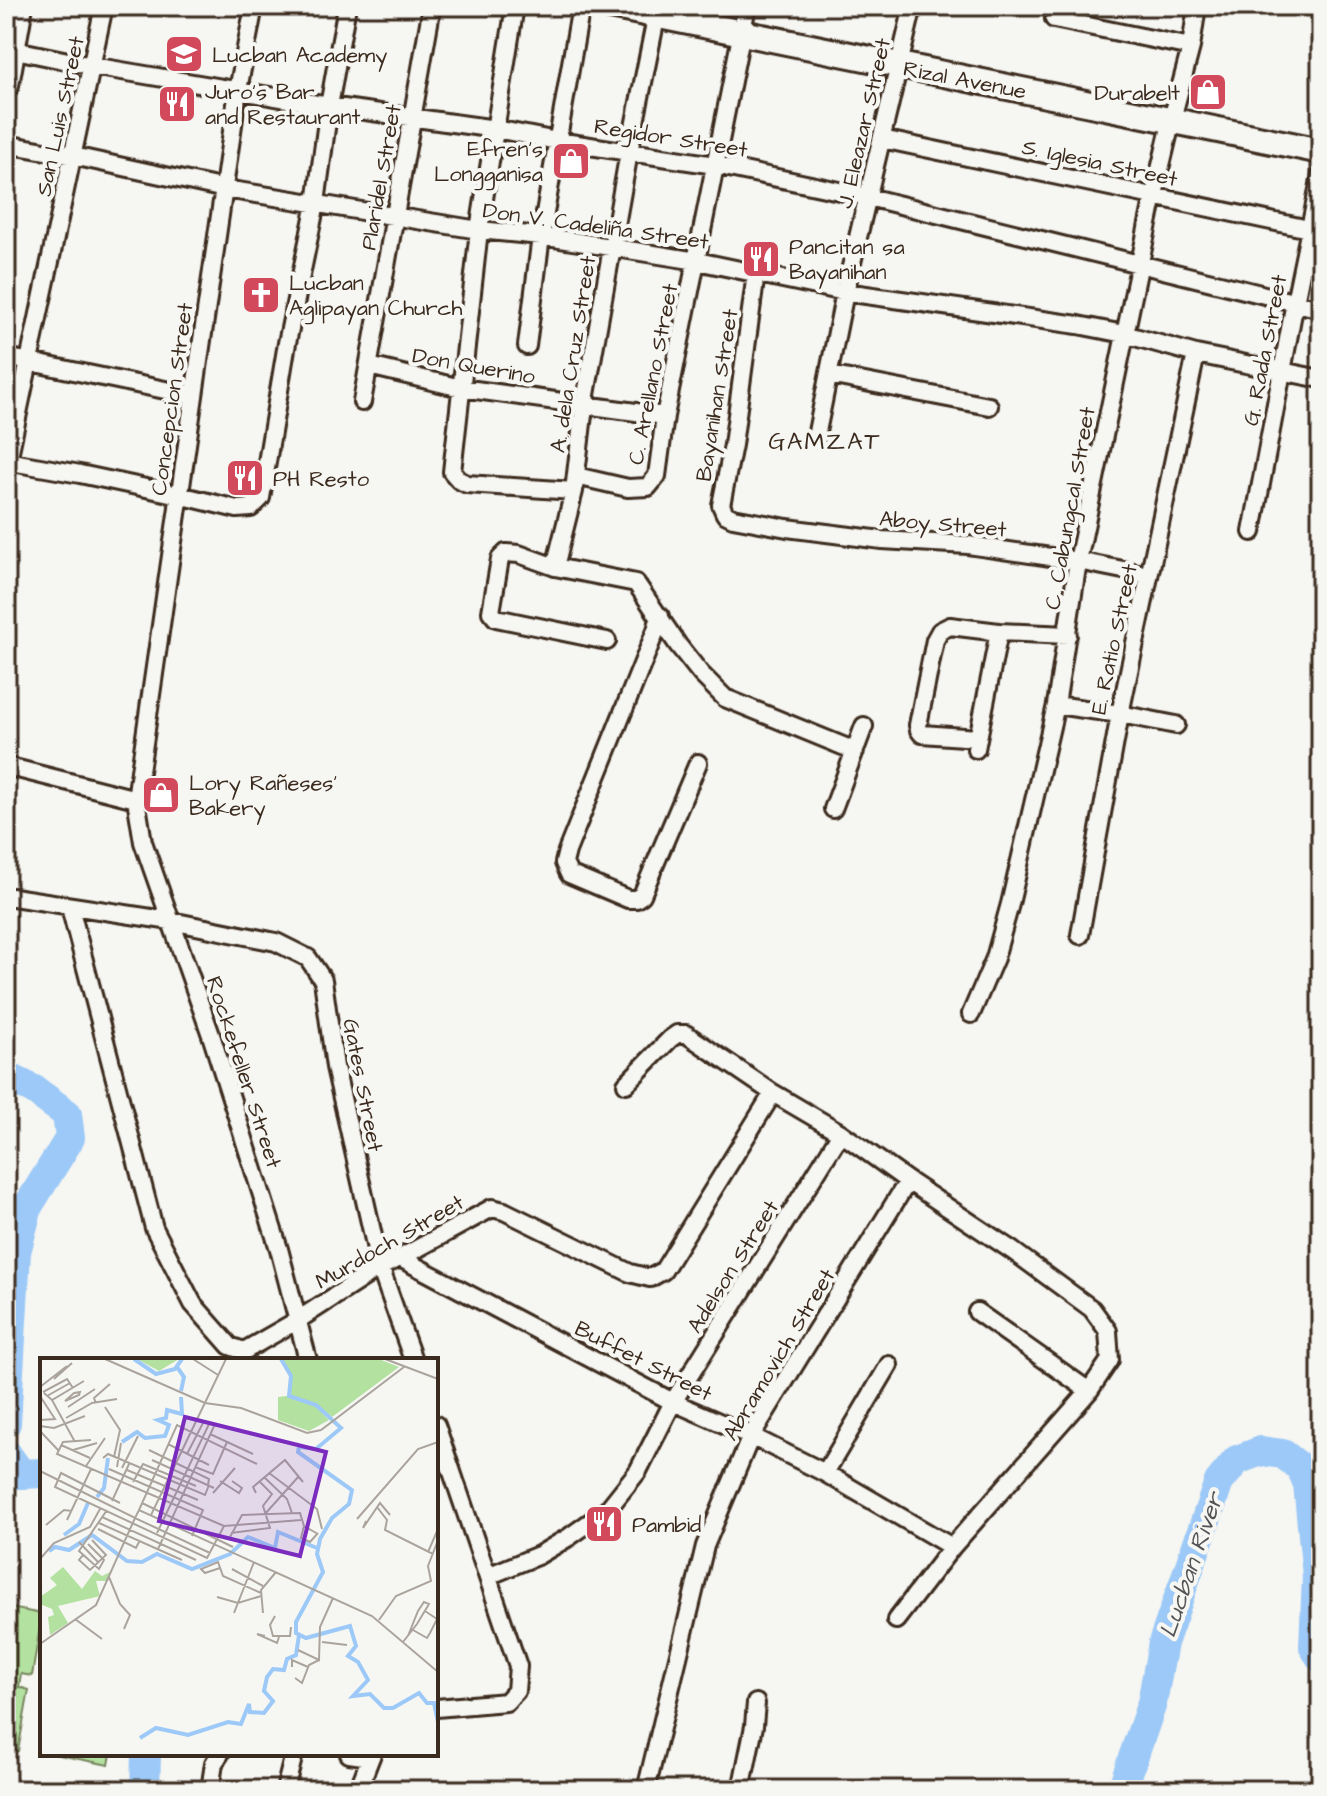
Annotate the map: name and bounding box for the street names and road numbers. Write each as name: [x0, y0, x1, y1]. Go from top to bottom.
street label: San Luis Street: [28, 33, 93, 199]
street label: J. Eleazar Street: [830, 35, 899, 212]
street label: Rizal Avenue: [900, 53, 1029, 108]
street label: Plaridel Street: [353, 102, 410, 253]
street label: Regidor Street: [592, 111, 750, 167]
street label: S. Iglesia Street: [1019, 132, 1180, 196]
street label: Don V. Cadeliña Street: [481, 195, 711, 258]
street label: A. dela Cruz Street: [543, 253, 604, 455]
street label: G. Rada Street: [1236, 272, 1295, 428]
street label: C. Arellano Street: [621, 281, 686, 467]
street label: Concepcion Street: [144, 301, 201, 498]
street label: Bayanihan Street: [689, 307, 747, 484]
street label: Don Querino: [410, 340, 538, 393]
street label: C. Cabungcal Street: [1037, 404, 1105, 612]
street label: Aboy Street: [878, 503, 1008, 546]
street label: E. Ratio Street: [1083, 561, 1146, 717]
street label: Rockefeller Street: [198, 973, 289, 1172]
street label: Gates Street: [334, 1016, 391, 1155]
street label: Murdoch Street: [310, 1187, 470, 1297]
street label: Adelson Street: [680, 1194, 787, 1339]
street label: Abramovich Street: [716, 1263, 843, 1447]
street label: Buffet Street: [569, 1313, 717, 1409]

